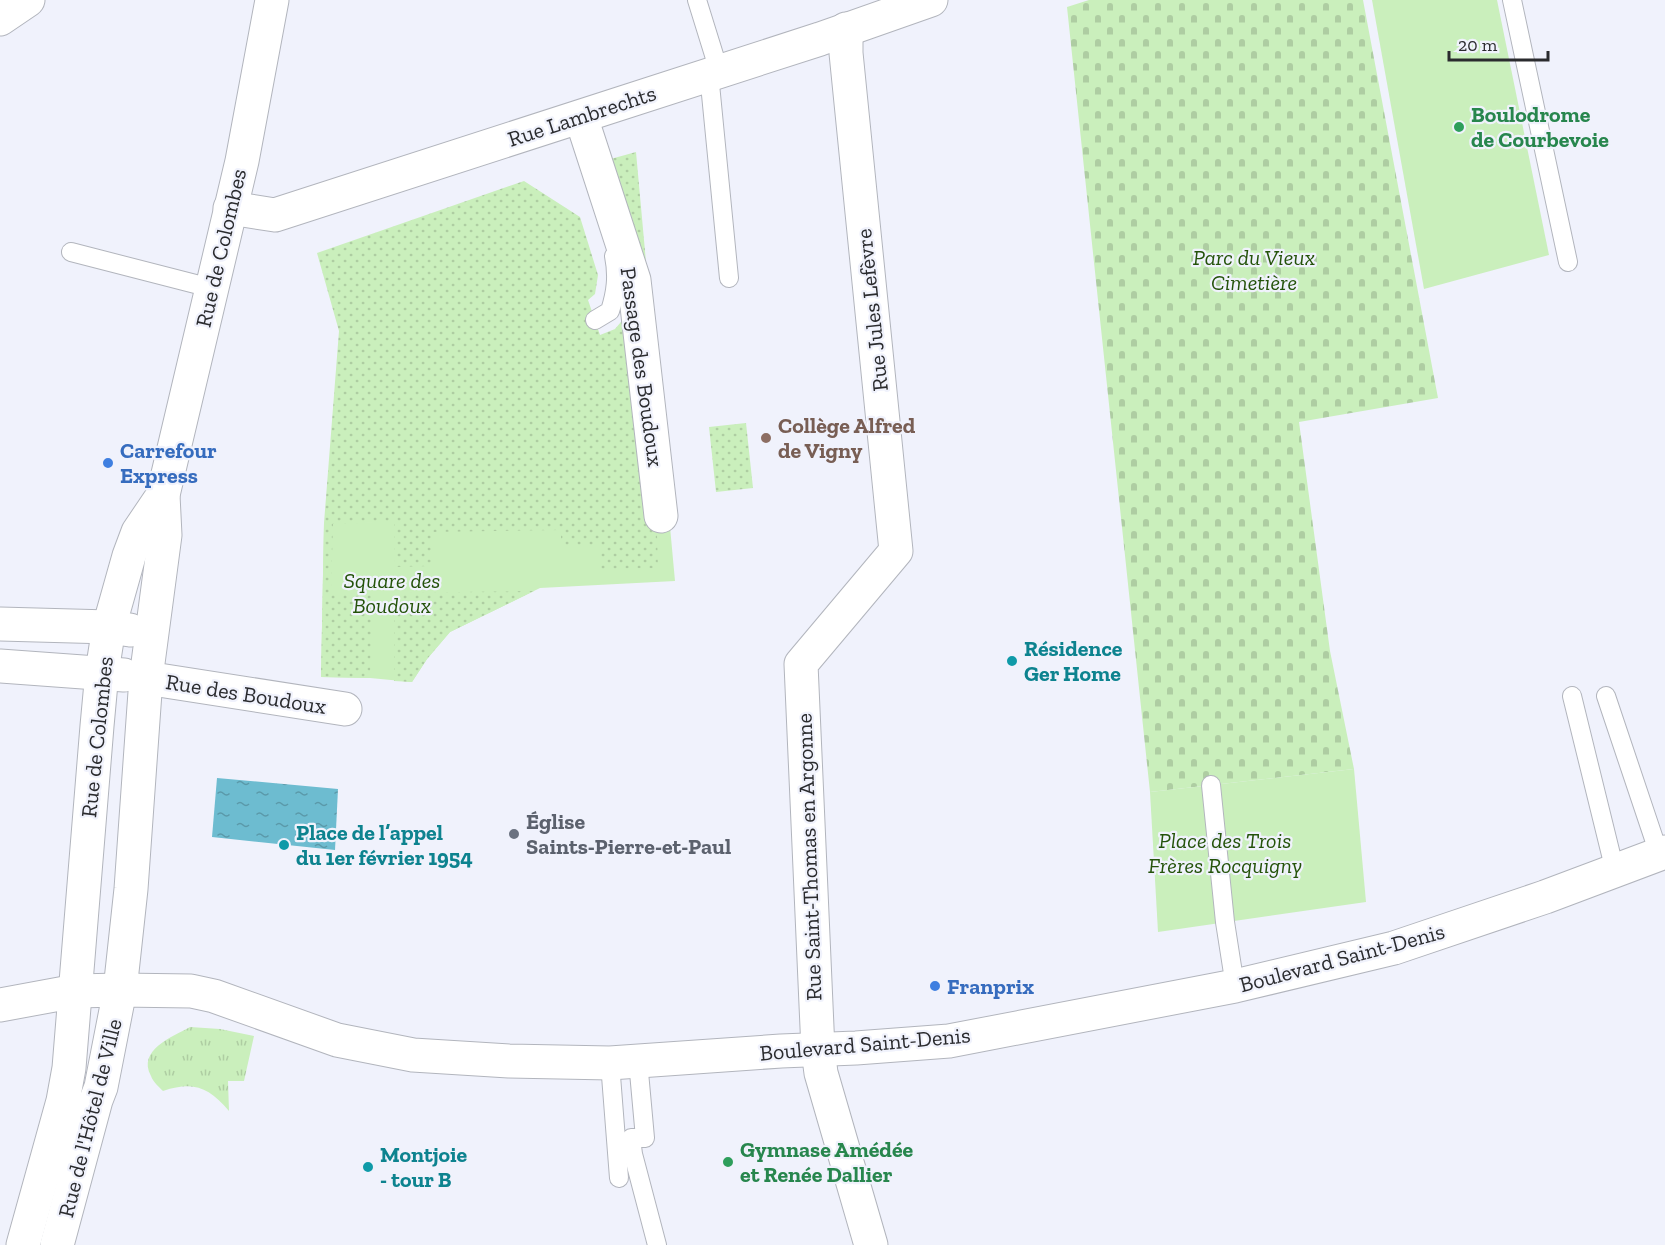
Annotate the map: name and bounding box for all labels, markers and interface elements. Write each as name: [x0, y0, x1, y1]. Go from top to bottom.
scale bar: [1449, 24, 1548, 62]
text: 20 m: [1458, 34, 1498, 56]
street label: Rue Lambrechts: [504, 79, 660, 153]
place label: Boulodrome de Courbevoie: [1471, 101, 1609, 153]
marker: Boulodrome de Courbevoie: [1452, 120, 1466, 134]
street label: Rue de Colombes: [190, 166, 252, 330]
street label: Rue Jules Lefèvre: [850, 227, 894, 393]
park label: Parc du Vieux Cimetière: [1193, 244, 1315, 296]
street label: Passage des Boudoux: [615, 265, 669, 469]
place label: Collège Alfred de Vigny: [778, 412, 916, 464]
marker: Collège Alfred de Vigny: [759, 431, 773, 445]
place label: Carrefour Express: [120, 437, 217, 489]
marker: Carrefour Express: [101, 456, 115, 470]
park label: Square des Boudoux: [343, 567, 441, 619]
place label: Résidence Ger Home: [1024, 635, 1123, 687]
marker: Résidence Ger Home: [1005, 654, 1019, 668]
street label: Rue de Colombes: [75, 655, 119, 819]
street label: Rue des Boudoux: [164, 668, 328, 720]
street label: Rue Saint-Thomas en Argonne: [790, 713, 828, 1001]
place label: Église Saints-Pierre-et-Paul: [526, 808, 731, 860]
place label: Place de l’appel du 1er février 1954: [296, 819, 473, 871]
marker: Église Saints-Pierre-et-Paul: [507, 827, 521, 841]
park label: Place des Trois Frères Rocquigny: [1148, 827, 1302, 879]
marker: Place de l’appel du 1er février 1954: [277, 838, 291, 852]
street label: Boulevard Saint-Denis: [1236, 918, 1448, 998]
place label: Franprix: [947, 973, 1034, 1000]
marker: Franprix: [928, 979, 942, 993]
street label: Rue de l'Hôtel de Ville: [52, 1016, 128, 1220]
street label: Boulevard Saint-Denis: [758, 1021, 972, 1067]
place label: Gymnase Amédée et Renée Dallier: [740, 1136, 914, 1188]
place label: Montjoie - tour B: [380, 1141, 468, 1193]
marker: Gymnase Amédée et Renée Dallier: [721, 1155, 735, 1169]
marker: Montjoie - tour B: [361, 1160, 375, 1174]

